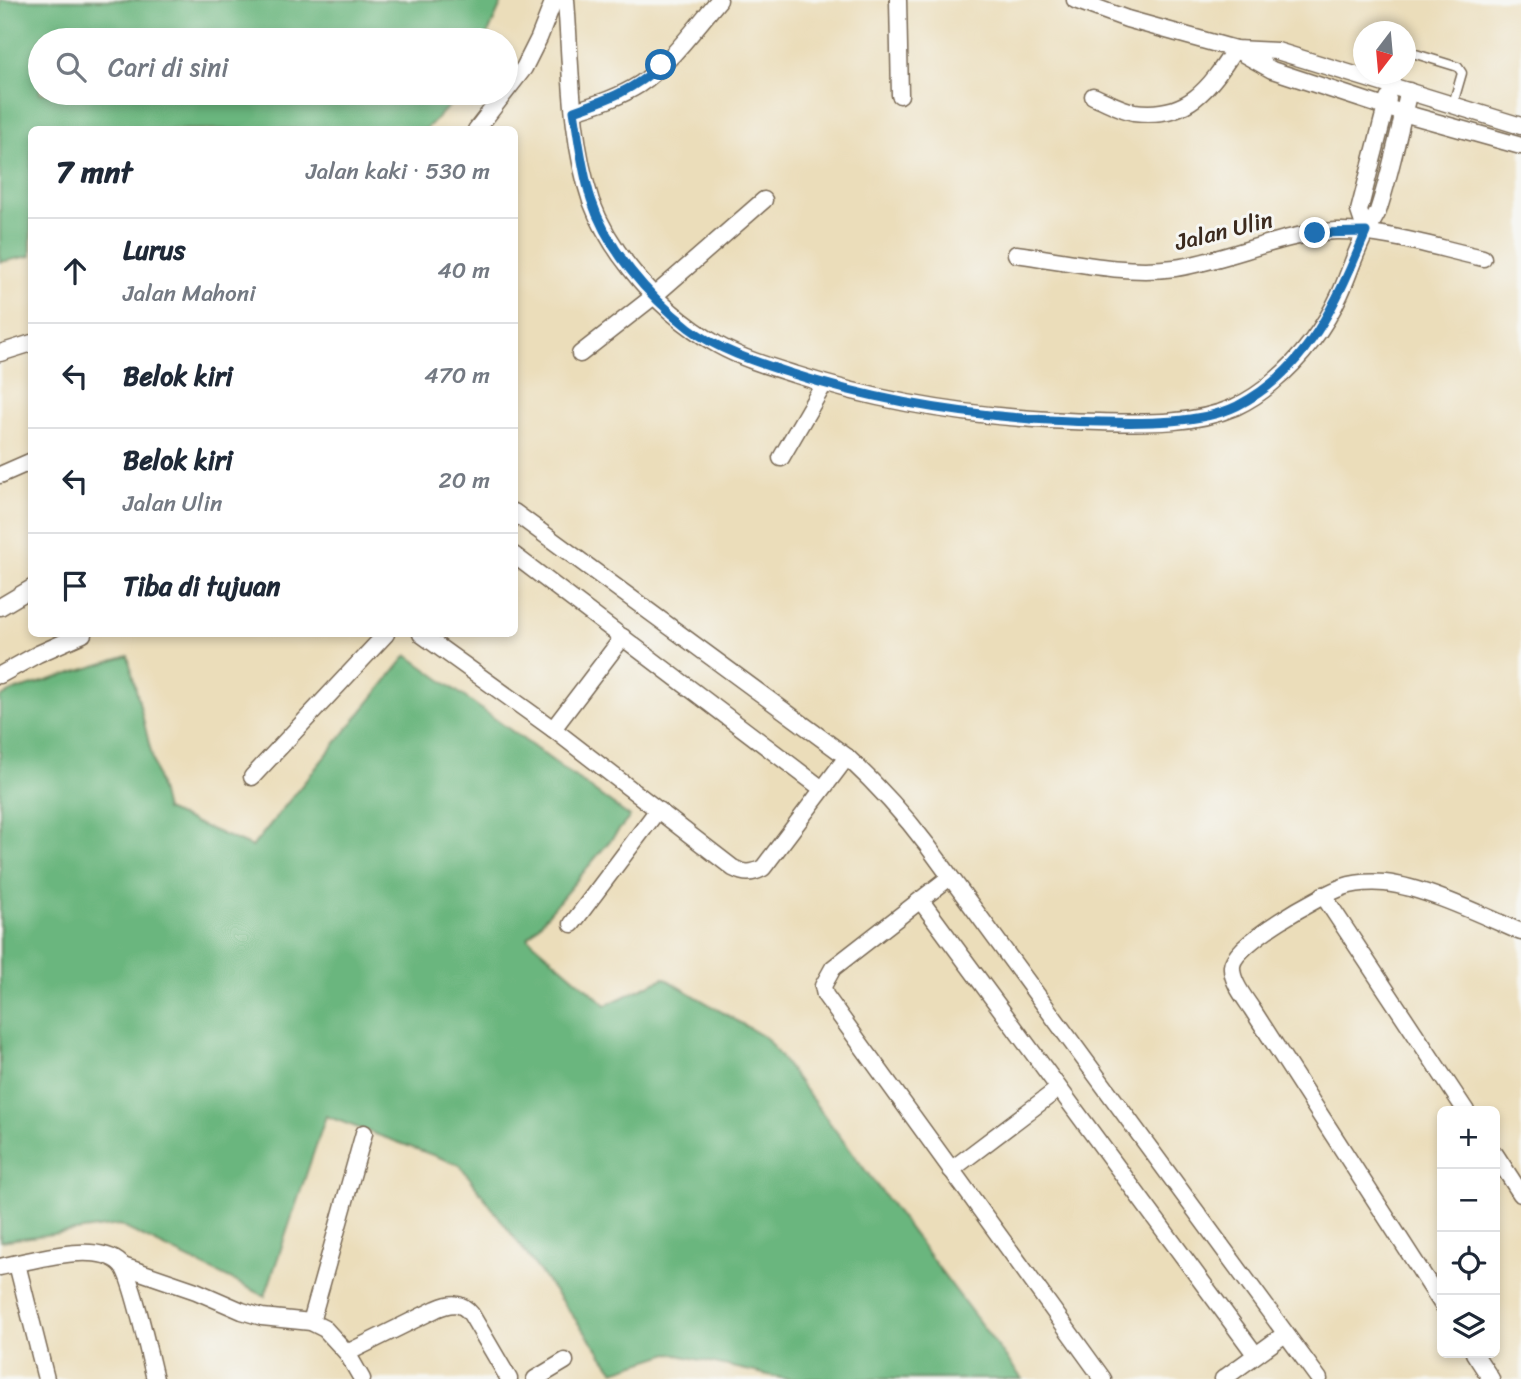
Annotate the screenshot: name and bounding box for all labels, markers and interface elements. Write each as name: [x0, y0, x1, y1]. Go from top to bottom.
north arrow: [1353, 21, 1416, 84]
search box: [28, 28, 518, 105]
text: Cari di sini: [108, 44, 229, 90]
icon: search: [52, 48, 90, 86]
route start: [645, 49, 676, 80]
text: 7 mnt: [56, 145, 132, 199]
text: Jalan kaki · 530 m: [306, 151, 490, 192]
street label: Jalan Ulin: [1170, 199, 1277, 263]
route end: [1299, 217, 1330, 248]
text: Lurus: [123, 227, 186, 273]
text: 40 m: [437, 250, 490, 291]
icon: ahead: [56, 252, 94, 290]
text: Jalan Mahoni: [123, 273, 256, 314]
text: Belok kiri: [123, 353, 233, 399]
text: 470 m: [424, 355, 490, 396]
icon: left: [56, 357, 94, 395]
text: Belok kiri: [123, 437, 233, 483]
text: 20 m: [439, 460, 490, 501]
icon: left: [56, 462, 94, 500]
text: Jalan Ulin: [123, 483, 222, 524]
text: Tiba di tujuan: [123, 563, 280, 609]
icon: arrive: [56, 567, 94, 605]
map controls: [1437, 1106, 1500, 1358]
button: +: [1437, 1106, 1500, 1169]
button: −: [1437, 1169, 1500, 1232]
button: locate: [1437, 1232, 1500, 1295]
button: layers: [1437, 1295, 1500, 1358]

